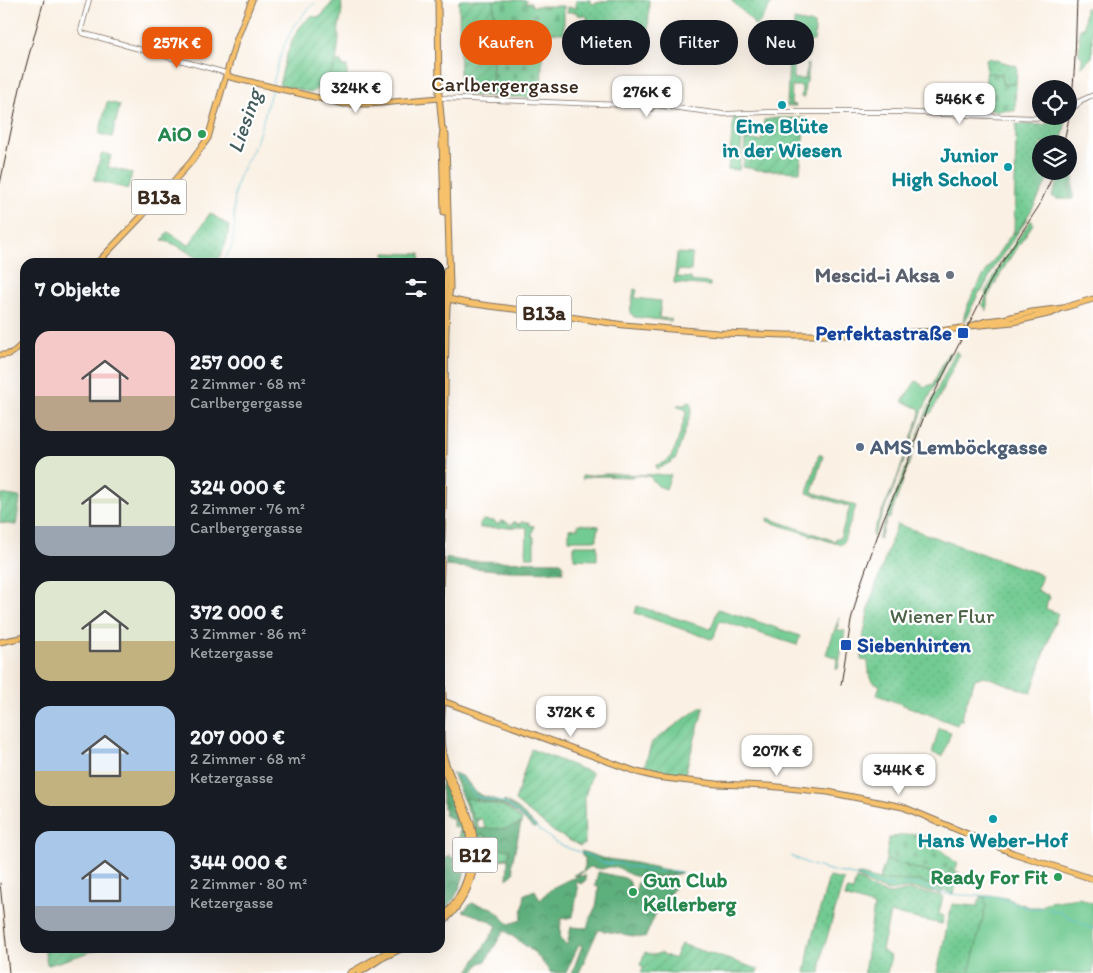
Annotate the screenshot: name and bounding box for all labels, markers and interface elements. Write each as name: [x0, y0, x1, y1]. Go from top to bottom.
chip: Kaufen: [460, 20, 552, 65]
chip: Mieten: [562, 20, 650, 65]
chip: Filter: [660, 20, 738, 65]
chip: Neu: [748, 20, 814, 65]
pin: 257K €: [136, 27, 218, 69]
text: 257K €: [153, 33, 201, 52]
street label: Carlbergergasse: [431, 71, 579, 98]
pin: 324K €: [315, 72, 397, 114]
pin: 276K €: [606, 76, 688, 118]
text: 324K €: [331, 78, 381, 97]
map controls: [1032, 80, 1077, 180]
button: locate: [1032, 80, 1077, 125]
text: 276K €: [623, 82, 671, 101]
pin: 546K €: [919, 82, 1001, 125]
water label: Liesing: [221, 83, 269, 157]
text: 546K €: [935, 89, 985, 108]
marker: Eine Blüte in der Wiesen: [776, 99, 788, 111]
place label: Eine Blüte in der Wiesen: [722, 113, 843, 162]
place label: AiO: [157, 121, 192, 146]
marker: AiO: [196, 128, 208, 140]
button: layers: [1032, 135, 1077, 180]
place label: Junior High School: [892, 142, 999, 192]
marker: Junior High School: [1002, 161, 1014, 173]
road number: B13a: [132, 180, 186, 214]
place label: Mescid-i Aksa: [815, 262, 941, 287]
marker: Mescid-i Aksa: [944, 269, 956, 281]
icon: filters: [402, 274, 430, 302]
text: 7 Objekte: [35, 276, 120, 301]
road number: B13a: [516, 296, 572, 330]
place label: Perfektastraße: [815, 320, 952, 345]
marker: Perfektastraße: [956, 326, 970, 340]
text: 257 000 €: [190, 349, 283, 374]
icon: home: [75, 351, 135, 411]
text: 2 Zimmer · 68 m²: [190, 374, 306, 393]
text: Carlbergergasse: [190, 393, 302, 412]
place label: AMS Lemböckgasse: [869, 434, 1048, 460]
marker: AMS Lemböckgasse: [854, 441, 866, 453]
text: 324 000 €: [190, 474, 285, 499]
icon: home: [75, 476, 135, 536]
text: 2 Zimmer · 76 m²: [190, 499, 305, 518]
text: Carlbergergasse: [190, 518, 302, 537]
text: 372 000 €: [190, 599, 283, 624]
icon: home: [75, 601, 135, 661]
park label: Wiener Flur: [890, 603, 995, 628]
text: 3 Zimmer · 86 m²: [190, 624, 306, 643]
place label: Siebenhirten: [857, 632, 971, 657]
marker: Siebenhirten: [839, 638, 853, 652]
text: Ketzergasse: [190, 643, 273, 662]
pin: 372K €: [530, 696, 612, 738]
text: 372K €: [547, 702, 595, 721]
text: 207 000 €: [190, 724, 285, 749]
icon: home: [75, 726, 135, 786]
pin: 207K €: [736, 734, 818, 777]
text: 207K €: [752, 741, 802, 760]
text: 2 Zimmer · 68 m²: [190, 749, 306, 768]
pin: 344K €: [858, 754, 940, 796]
text: 344K €: [874, 760, 924, 779]
text: Ketzergasse: [190, 768, 273, 787]
marker: Hans Weber-Hof: [987, 813, 999, 825]
place label: Hans Weber-Hof: [918, 827, 1068, 852]
road number: B12: [452, 838, 498, 872]
text: 344 000 €: [190, 849, 287, 874]
icon: home: [75, 851, 135, 911]
place label: Ready For Fit: [930, 864, 1048, 890]
place label: Gun Club Kellerberg: [643, 867, 737, 917]
marker: Ready For Fit: [1052, 871, 1064, 883]
text: 2 Zimmer · 80 m²: [190, 874, 307, 893]
marker: Gun Club Kellerberg: [627, 886, 639, 898]
text: Ketzergasse: [190, 893, 273, 912]

